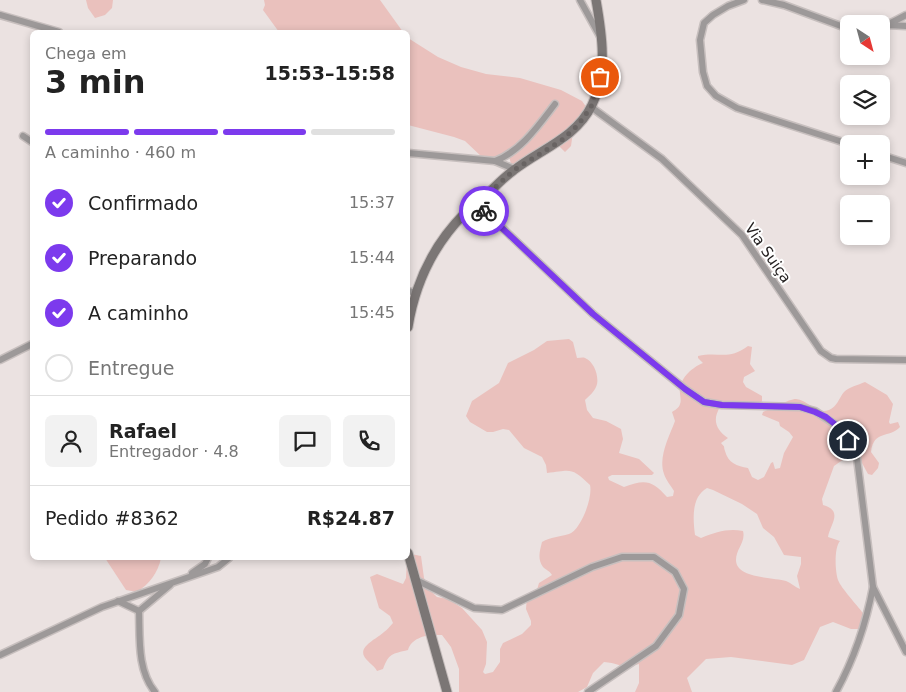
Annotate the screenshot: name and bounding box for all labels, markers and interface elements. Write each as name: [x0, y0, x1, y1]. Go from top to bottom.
north arrow: [840, 15, 890, 65]
map controls: [840, 15, 890, 245]
text: Chega em: [45, 44, 127, 63]
pin: [579, 56, 621, 98]
text: 15:53–15:58: [265, 62, 395, 84]
text: 3 min: [45, 63, 146, 101]
icon: bag: [586, 63, 614, 91]
button: layers: [840, 75, 890, 125]
button: +: [840, 135, 890, 185]
text: A caminho · 460 m: [45, 143, 196, 162]
courier: [459, 186, 509, 236]
icon: check: [45, 189, 73, 217]
text: Confirmado: [88, 192, 198, 214]
text: 15:37: [349, 193, 395, 212]
button: −: [840, 195, 890, 245]
icon: bike: [470, 197, 498, 225]
street label: Via Suiça: [741, 220, 795, 286]
icon: check: [45, 244, 73, 272]
text: Preparando: [88, 247, 197, 269]
text: 15:44: [349, 248, 395, 267]
icon: check: [45, 299, 73, 327]
text: A caminho: [88, 302, 189, 324]
text: 15:45: [349, 303, 395, 322]
text: Entregue: [88, 357, 174, 379]
button: person: [45, 415, 97, 467]
button: chat: [279, 415, 331, 467]
button: phone: [343, 415, 395, 467]
pin: [827, 419, 869, 461]
text: Rafael: [109, 420, 177, 442]
icon: home: [834, 426, 862, 454]
text: Entregador · 4.8: [109, 442, 239, 461]
text: Pedido #8362: [45, 507, 179, 529]
text: R$24.87: [307, 507, 395, 529]

